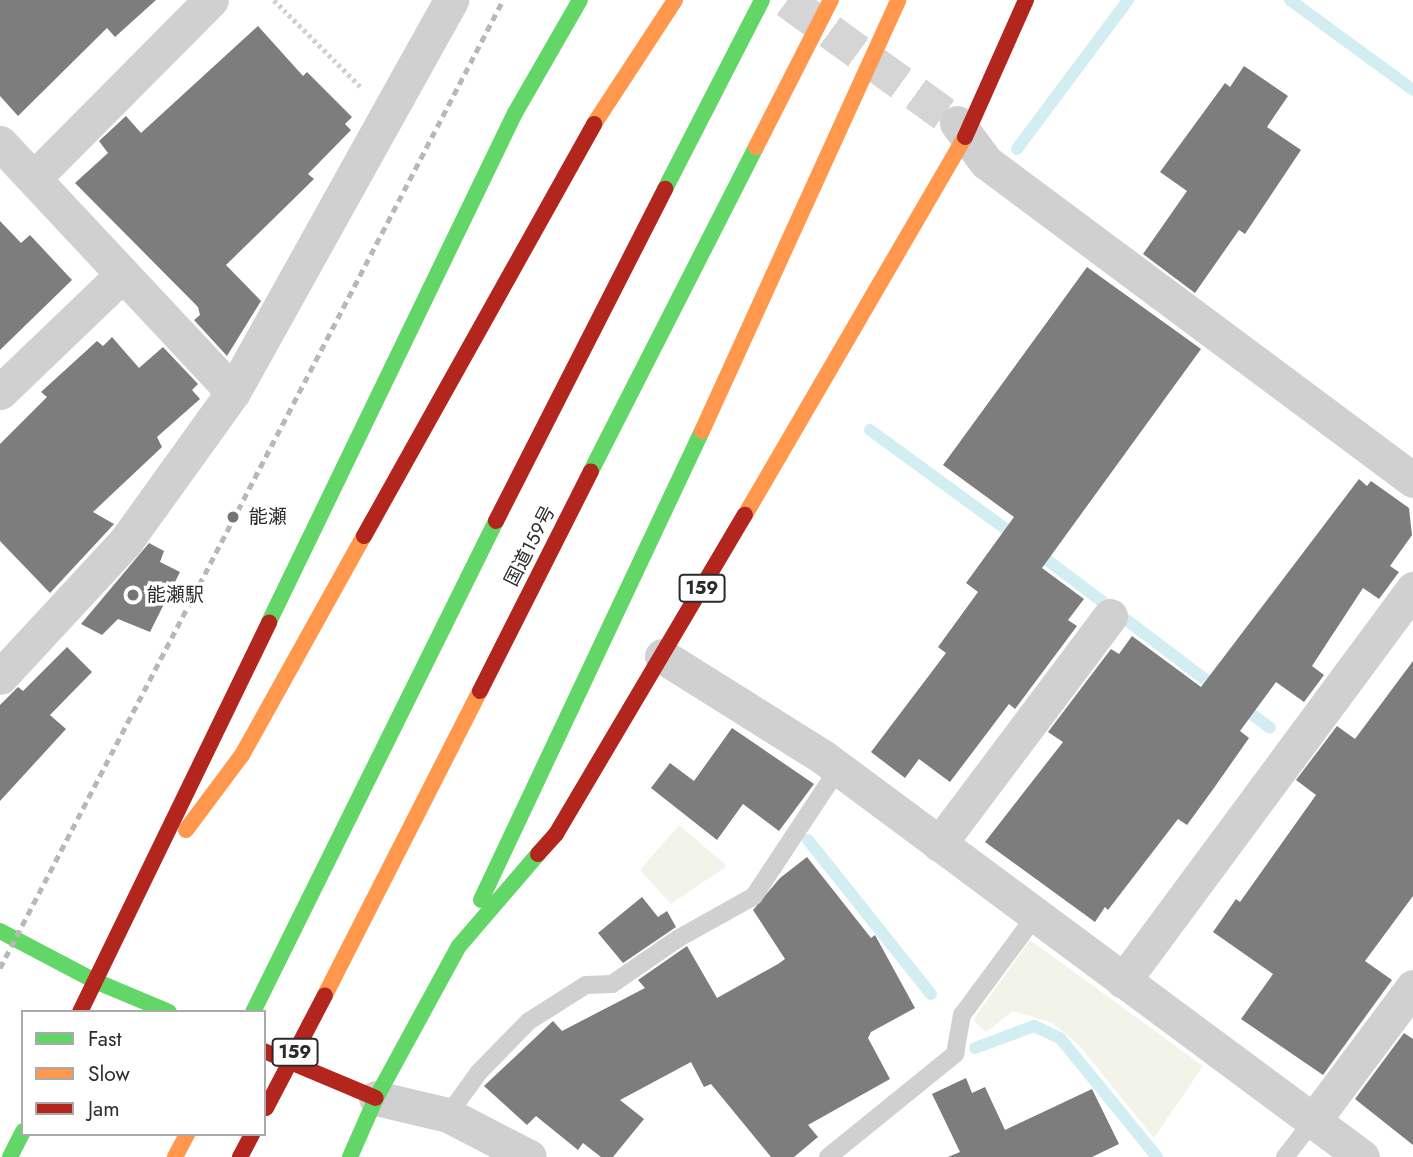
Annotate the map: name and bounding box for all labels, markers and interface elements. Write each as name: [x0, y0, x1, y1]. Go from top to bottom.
street label: 国道159号: [500, 502, 560, 590]
place label: 能瀬: [249, 506, 287, 528]
marker: 能瀬: [223, 507, 243, 527]
road number: 159: [678, 574, 726, 602]
place label: 能瀬駅: [147, 584, 204, 606]
marker: 能瀬駅: [125, 587, 141, 603]
legend: [21, 1010, 266, 1136]
text: Fast: [88, 1024, 121, 1054]
road number: 159: [270, 1037, 320, 1066]
text: Slow: [88, 1059, 130, 1089]
text: Jam: [88, 1094, 120, 1124]

